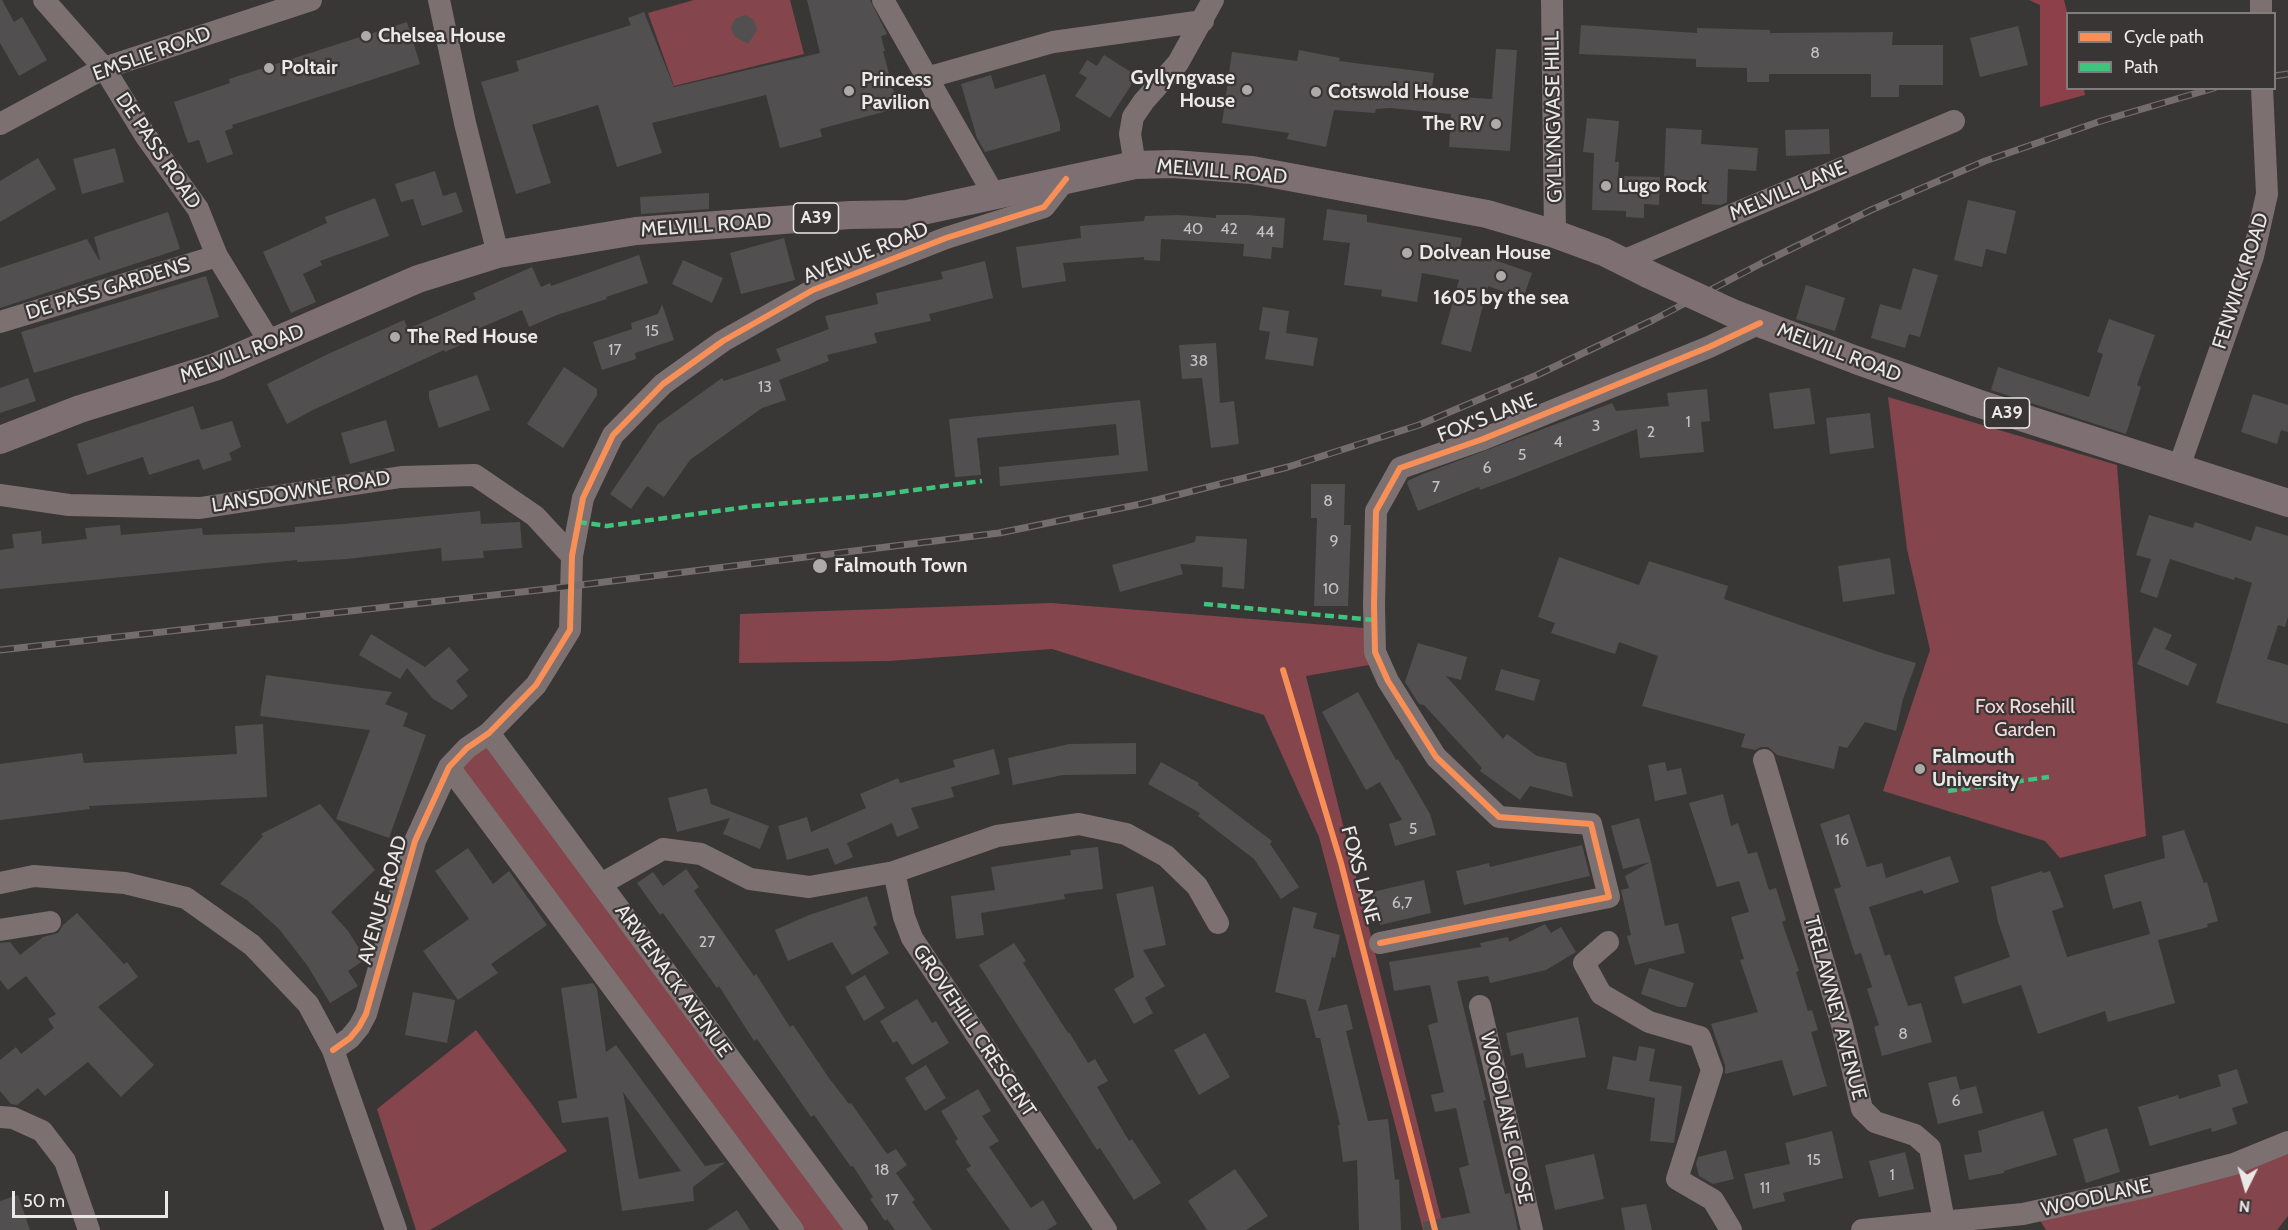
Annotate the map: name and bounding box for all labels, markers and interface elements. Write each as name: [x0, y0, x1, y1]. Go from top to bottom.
legend: [2066, 12, 2276, 90]
street label: EMSLIE ROAD: [90, 22, 214, 86]
place label: Chelsea House: [378, 24, 505, 48]
text: Cycle path: [2124, 26, 2204, 48]
marker: Chelsea House: [359, 29, 373, 43]
street label: GYLLYNGVASE HILL: [1541, 31, 1567, 203]
house number: 8: [1810, 43, 1820, 63]
place label: Poltair: [281, 56, 337, 80]
text: Path: [2124, 56, 2158, 78]
marker: Poltair: [262, 61, 276, 75]
place label: Gyllyngvase House: [1130, 66, 1235, 113]
place label: Princess Pavilion: [861, 68, 931, 115]
place label: Cotswold House: [1328, 80, 1469, 104]
marker: Gyllyngvase House: [1240, 83, 1254, 97]
marker: Princess Pavilion: [842, 84, 856, 98]
marker: Cotswold House: [1309, 85, 1323, 99]
street label: DE PASS ROAD: [110, 88, 206, 214]
place label: The RV: [1422, 112, 1484, 136]
marker: The RV: [1489, 117, 1503, 131]
street label: MELVILL ROAD: [1156, 154, 1288, 190]
street label: MELVILL LANE: [1726, 156, 1850, 226]
place label: Lugo Rock: [1618, 174, 1707, 198]
marker: Lugo Rock: [1599, 179, 1613, 193]
road number: A39: [794, 203, 838, 233]
street label: MELVILL ROAD: [640, 209, 772, 243]
street label: FENWICK ROAD: [2208, 210, 2274, 352]
street label: AVENUE ROAD: [800, 217, 932, 289]
house number: 40: [1183, 219, 1203, 239]
house number: 42: [1220, 219, 1238, 239]
house number: 44: [1256, 222, 1274, 242]
place label: Dolvean House: [1419, 241, 1551, 265]
marker: Dolvean House: [1400, 246, 1414, 260]
street label: DE PASS GARDENS: [23, 253, 193, 325]
marker: 1605 by the sea: [1494, 269, 1508, 283]
place label: 1605 by the sea: [1433, 286, 1569, 310]
street label: MELVILL ROAD: [1773, 318, 1905, 388]
street label: MELVILL ROAD: [176, 319, 308, 389]
house number: 15: [645, 321, 659, 341]
place label: The Red House: [407, 325, 538, 349]
marker: The Red House: [388, 330, 402, 344]
house number: 17: [608, 340, 622, 360]
house number: 38: [1190, 351, 1208, 371]
house number: 13: [758, 377, 772, 397]
street label: FOX'S LANE: [1434, 388, 1540, 448]
road number: A39: [1984, 398, 2030, 428]
house number: 1: [1685, 412, 1691, 432]
house number: 3: [1592, 416, 1600, 436]
house number: 2: [1647, 422, 1655, 442]
house number: 4: [1553, 432, 1563, 452]
house number: 5: [1518, 445, 1526, 465]
house number: 6: [1482, 458, 1492, 478]
street label: LANSDOWNE ROAD: [210, 466, 392, 518]
house number: 7: [1432, 477, 1440, 497]
house number: 8: [1323, 491, 1333, 511]
house number: 9: [1329, 531, 1339, 551]
place label: Falmouth Town: [834, 554, 968, 578]
marker: Falmouth Town: [811, 557, 829, 575]
house number: 10: [1323, 579, 1339, 599]
park label: Fox Rosehill Garden: [1975, 695, 2075, 742]
place label: Falmouth University: [1932, 745, 2019, 792]
marker: Falmouth University: [1913, 762, 1927, 776]
house number: 5: [1409, 819, 1417, 839]
street label: FOXS LANE: [1335, 823, 1385, 927]
house number: 16: [1835, 830, 1849, 850]
street label: AVENUE ROAD: [353, 833, 413, 967]
house number: 6,7: [1392, 893, 1412, 913]
street label: ARWENACK AVENUE: [610, 900, 736, 1062]
street label: TRELAWNEY AVENUE: [1799, 913, 1871, 1103]
house number: 27: [699, 932, 715, 952]
street label: GROVEHILL CRESCENT: [907, 940, 1041, 1122]
house number: 8: [1898, 1024, 1908, 1044]
street label: WOODLANE CLOSE: [1474, 1029, 1538, 1207]
house number: 6: [1951, 1091, 1961, 1111]
house number: 15: [1807, 1150, 1821, 1170]
north arrow: [2216, 1158, 2276, 1218]
house number: 18: [875, 1160, 889, 1180]
house number: 1: [1889, 1165, 1895, 1185]
street label: WOODLANE: [2039, 1174, 2153, 1222]
house number: 11: [1760, 1178, 1770, 1198]
scale bar: [15, 1179, 171, 1217]
text: 50 m: [23, 1190, 65, 1212]
house number: 17: [885, 1190, 899, 1210]
text: N: [2238, 1196, 2251, 1216]

